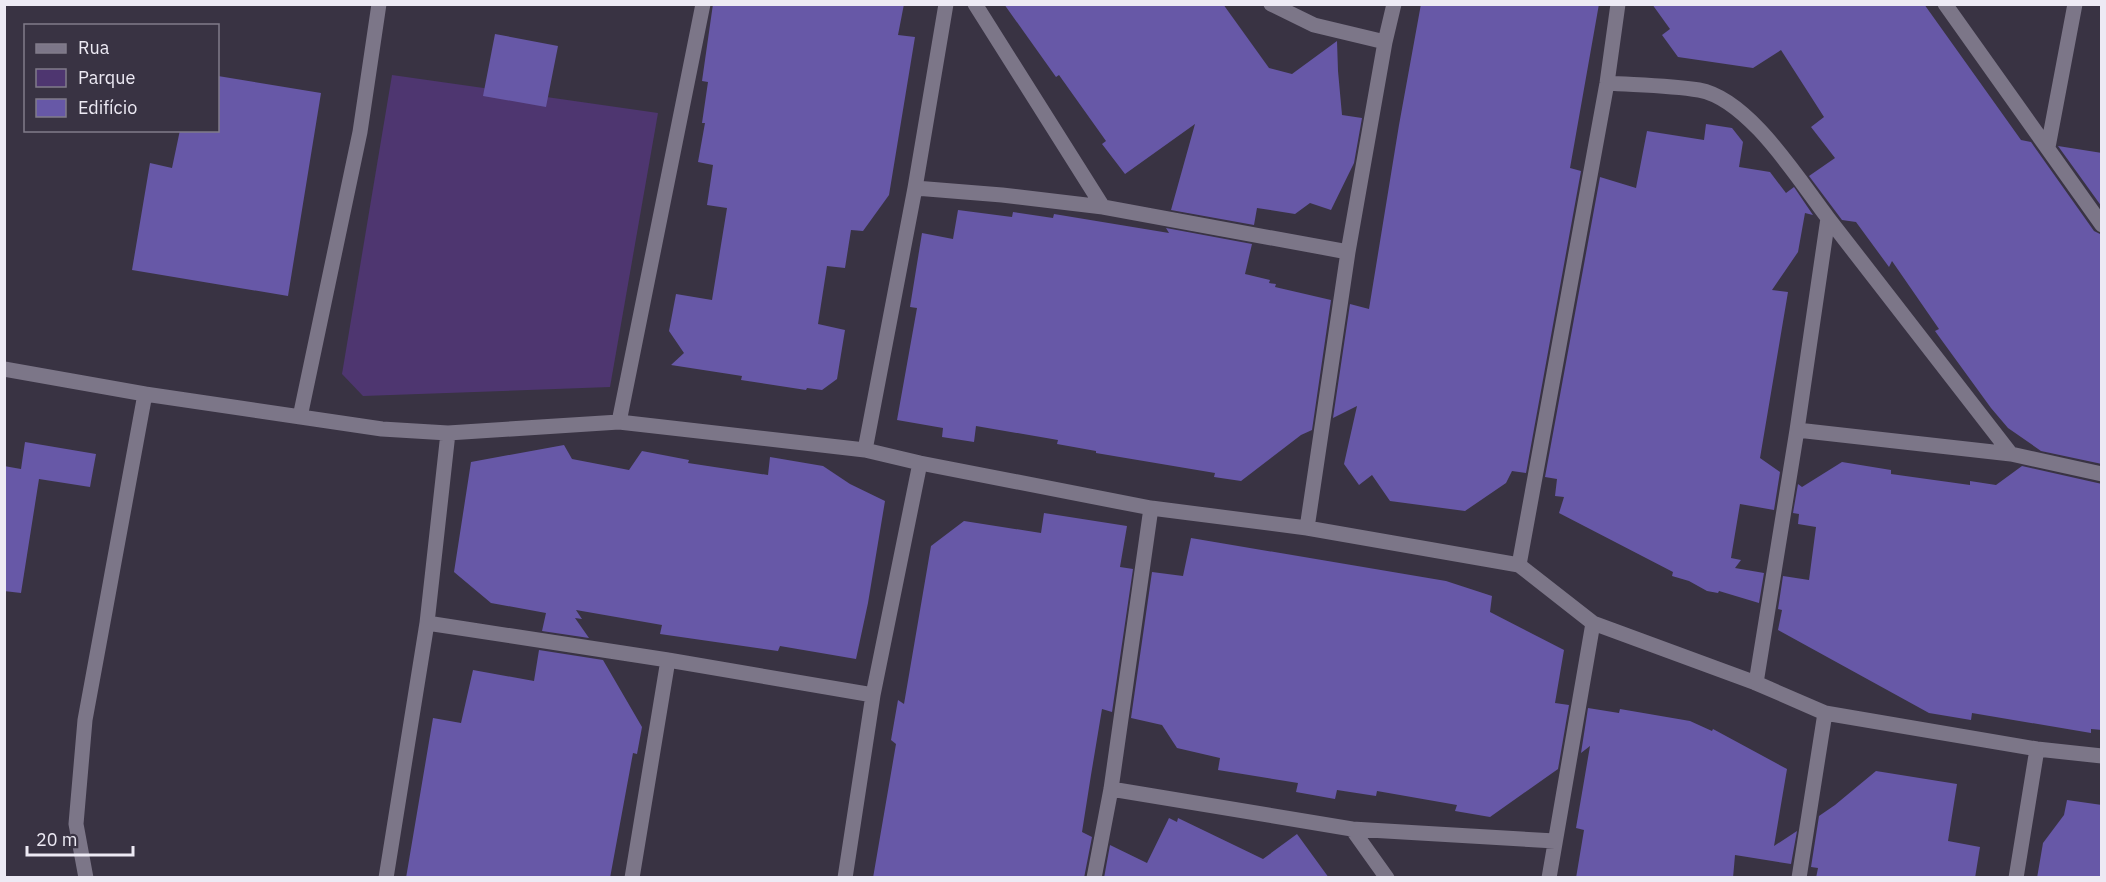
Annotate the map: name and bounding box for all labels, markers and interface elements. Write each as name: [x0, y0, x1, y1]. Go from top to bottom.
legend: [24, 24, 219, 132]
text: Rua: [78, 36, 110, 59]
text: Parque: [78, 66, 136, 89]
text: Edifício: [78, 96, 137, 119]
scale bar: [27, 819, 134, 857]
text: 20 m: [36, 828, 78, 851]

